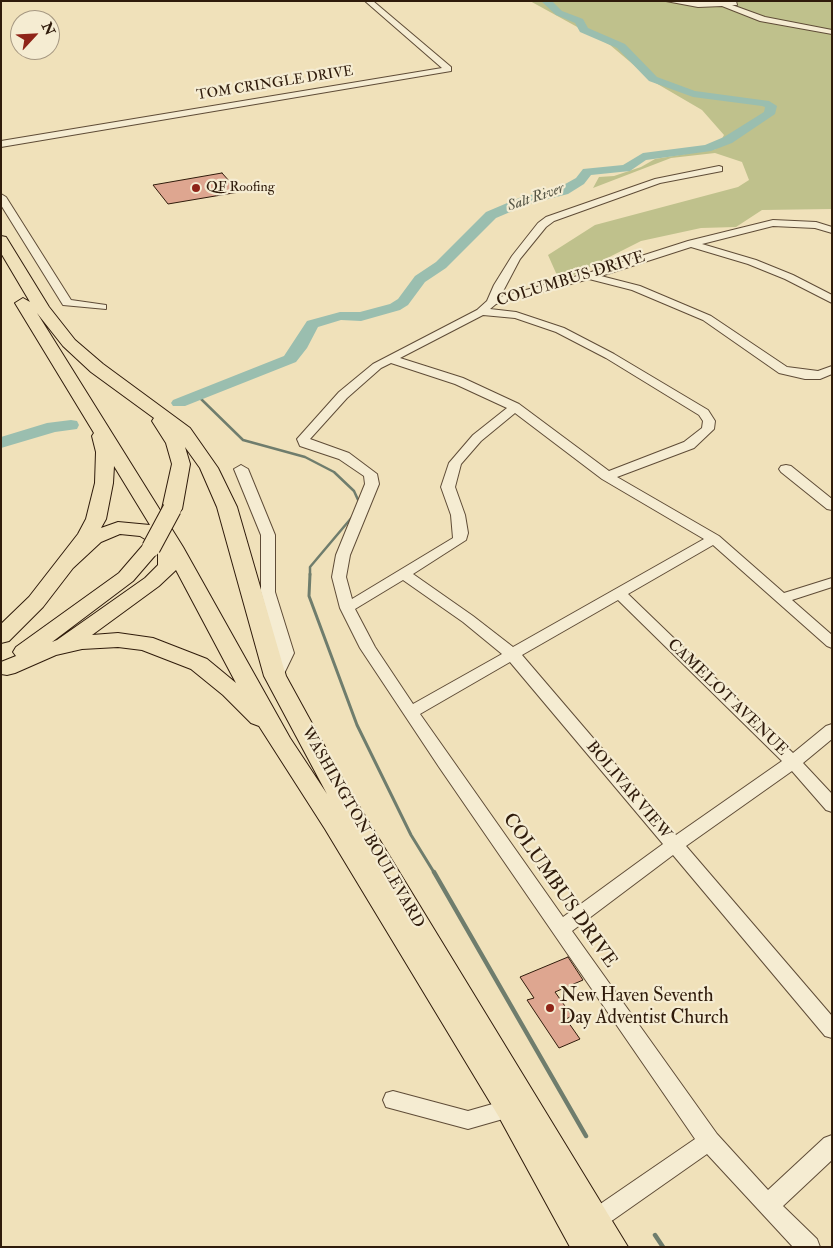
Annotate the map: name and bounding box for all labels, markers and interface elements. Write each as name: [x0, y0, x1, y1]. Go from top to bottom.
north arrow: [10, 10, 60, 60]
text: N: [38, 20, 58, 38]
street label: TOM CRINGLE DRIVE: [196, 63, 354, 105]
place label: QF Roofing: [206, 180, 275, 196]
water label: Salt River: [505, 180, 567, 216]
marker: QF Roofing: [190, 182, 202, 194]
street label: COLUMBUS DRIVE: [494, 248, 648, 312]
street label: CAMELOT AVENUE: [663, 636, 791, 760]
street label: WASHINGTON BOULEVARD: [296, 724, 428, 932]
street label: BOLIVAR VIEW: [581, 738, 675, 844]
street label: COLUMBUS DRIVE: [497, 809, 621, 973]
place label: New Haven Seventh Day Adventist Church: [560, 986, 729, 1030]
marker: New Haven Seventh Day Adventist Church: [544, 1002, 556, 1014]

